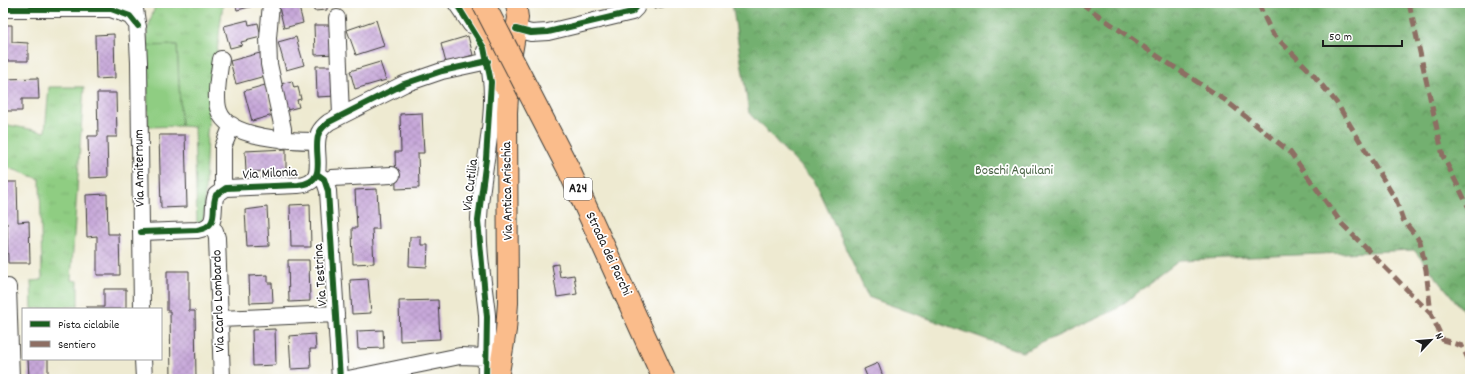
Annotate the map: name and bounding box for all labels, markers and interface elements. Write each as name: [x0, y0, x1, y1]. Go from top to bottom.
scale bar: [1323, 22, 1402, 48]
text: 50 m: [1329, 29, 1352, 46]
street label: Via Amiternum: [129, 129, 151, 207]
street label: Via Antica Arischia: [497, 141, 519, 241]
street label: Via Cutilia: [458, 157, 484, 212]
park label: Boschi Aquilani: [975, 161, 1053, 181]
street label: Via Milonia: [242, 163, 298, 185]
road number: A24: [564, 178, 592, 200]
street label: Strada dei Parchi: [580, 209, 636, 300]
street label: Via Testrina: [309, 243, 333, 307]
street label: Via Carlo Lombardo: [207, 249, 231, 353]
legend: [22, 308, 162, 360]
text: Pista ciclabile: [58, 317, 119, 334]
north arrow: [1411, 320, 1451, 360]
text: N: [1430, 331, 1447, 343]
text: Sentiero: [58, 337, 96, 354]

